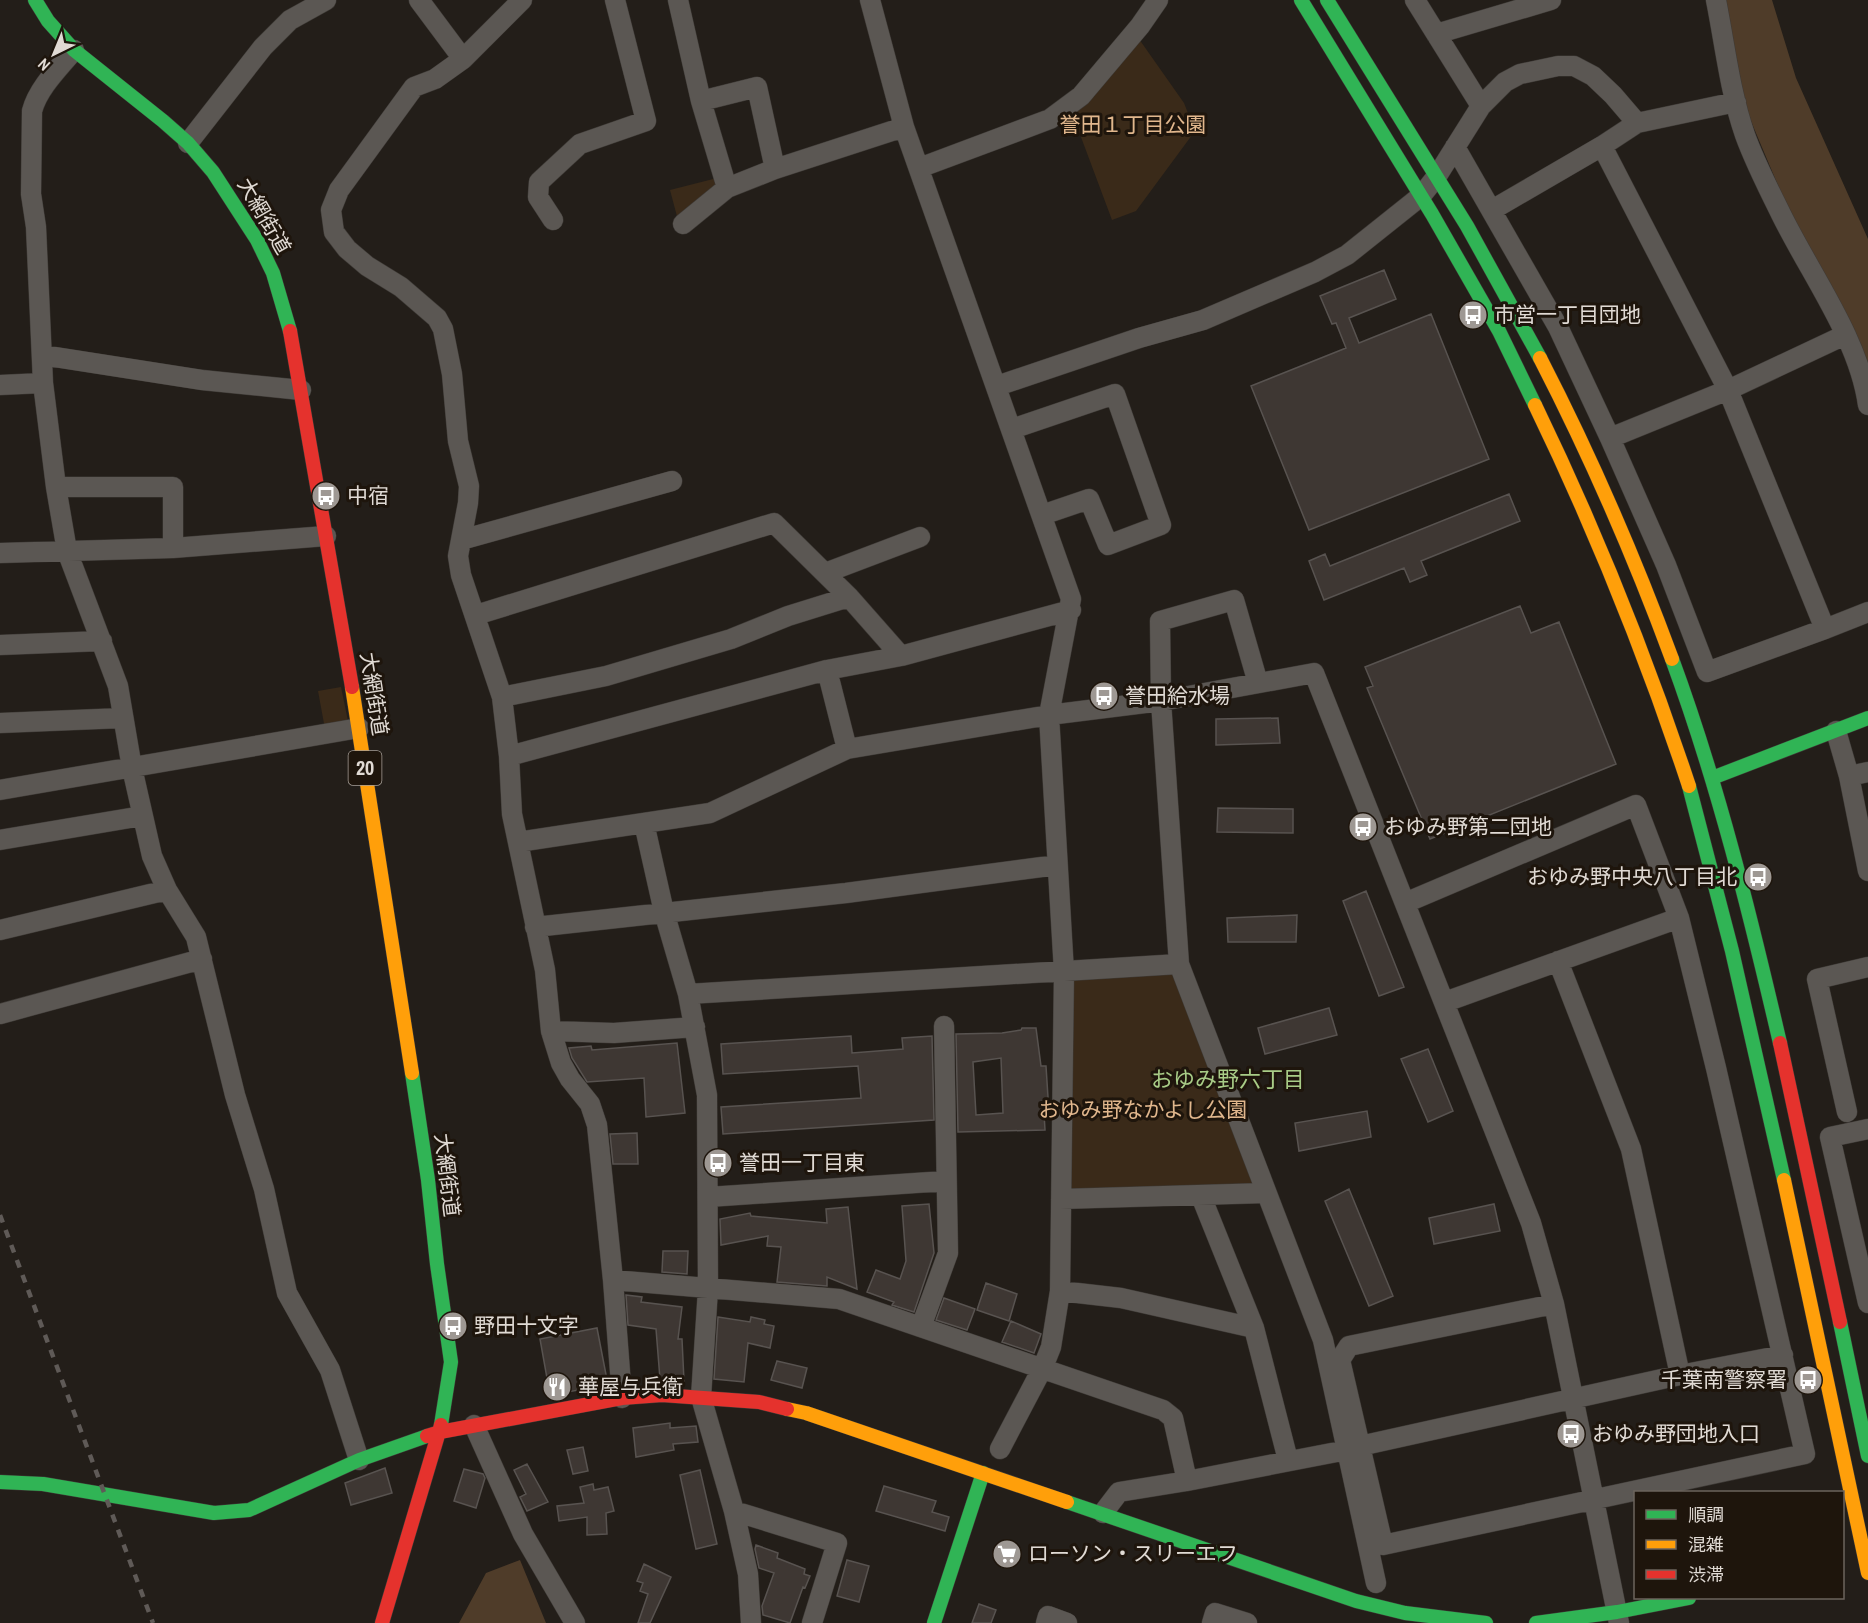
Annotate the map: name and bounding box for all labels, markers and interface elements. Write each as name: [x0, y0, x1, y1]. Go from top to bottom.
north arrow: [24, 24, 84, 84]
text: N: [33, 54, 55, 76]
park label: 誉田１丁目公園: [1060, 110, 1207, 139]
street label: 大網街道: [231, 172, 298, 259]
bus stop icon: 市営一丁目団地: [1457, 299, 1489, 331]
place label: 市営一丁目団地: [1494, 300, 1641, 329]
bus stop icon: 中宿: [310, 480, 342, 512]
place label: 中宿: [347, 481, 389, 510]
street label: 大網街道: [354, 650, 395, 738]
bus stop icon: 誉田給水場: [1088, 680, 1120, 712]
place label: 誉田給水場: [1125, 681, 1230, 710]
road number: 20: [348, 751, 382, 785]
bus stop icon: おゆみ野第二団地: [1347, 811, 1379, 843]
place label: おゆみ野第二団地: [1384, 812, 1552, 841]
bus stop icon: おゆみ野中央八丁目北: [1742, 861, 1774, 893]
place label: おゆみ野中央八丁目北: [1527, 862, 1737, 891]
district label: おゆみ野六丁目: [1151, 1064, 1305, 1094]
park label: おゆみ野なかよし公園: [1039, 1095, 1247, 1124]
street label: 大網街道: [428, 1131, 467, 1218]
bus stop icon: 誉田一丁目東: [702, 1147, 734, 1179]
place label: 誉田一丁目東: [739, 1148, 865, 1177]
bus stop icon: 野田十文字: [437, 1310, 469, 1342]
place label: 野田十文字: [474, 1311, 579, 1340]
bus stop icon: 千葉南警察署: [1792, 1364, 1824, 1396]
place label: 千葉南警察署: [1661, 1365, 1787, 1394]
restaurant icon: 華屋与兵衛: [541, 1371, 573, 1403]
place label: 華屋与兵衛: [578, 1372, 683, 1401]
bus stop icon: おゆみ野団地入口: [1555, 1418, 1587, 1450]
place label: おゆみ野団地入口: [1592, 1419, 1760, 1448]
legend: [1634, 1491, 1844, 1599]
text: 順調: [1688, 1502, 1724, 1527]
text: 混雑: [1688, 1532, 1724, 1557]
supermarket icon: ローソン・スリーエフ: [991, 1538, 1023, 1570]
place label: ローソン・スリーエフ: [1028, 1539, 1238, 1568]
text: 渋滞: [1688, 1562, 1724, 1587]

